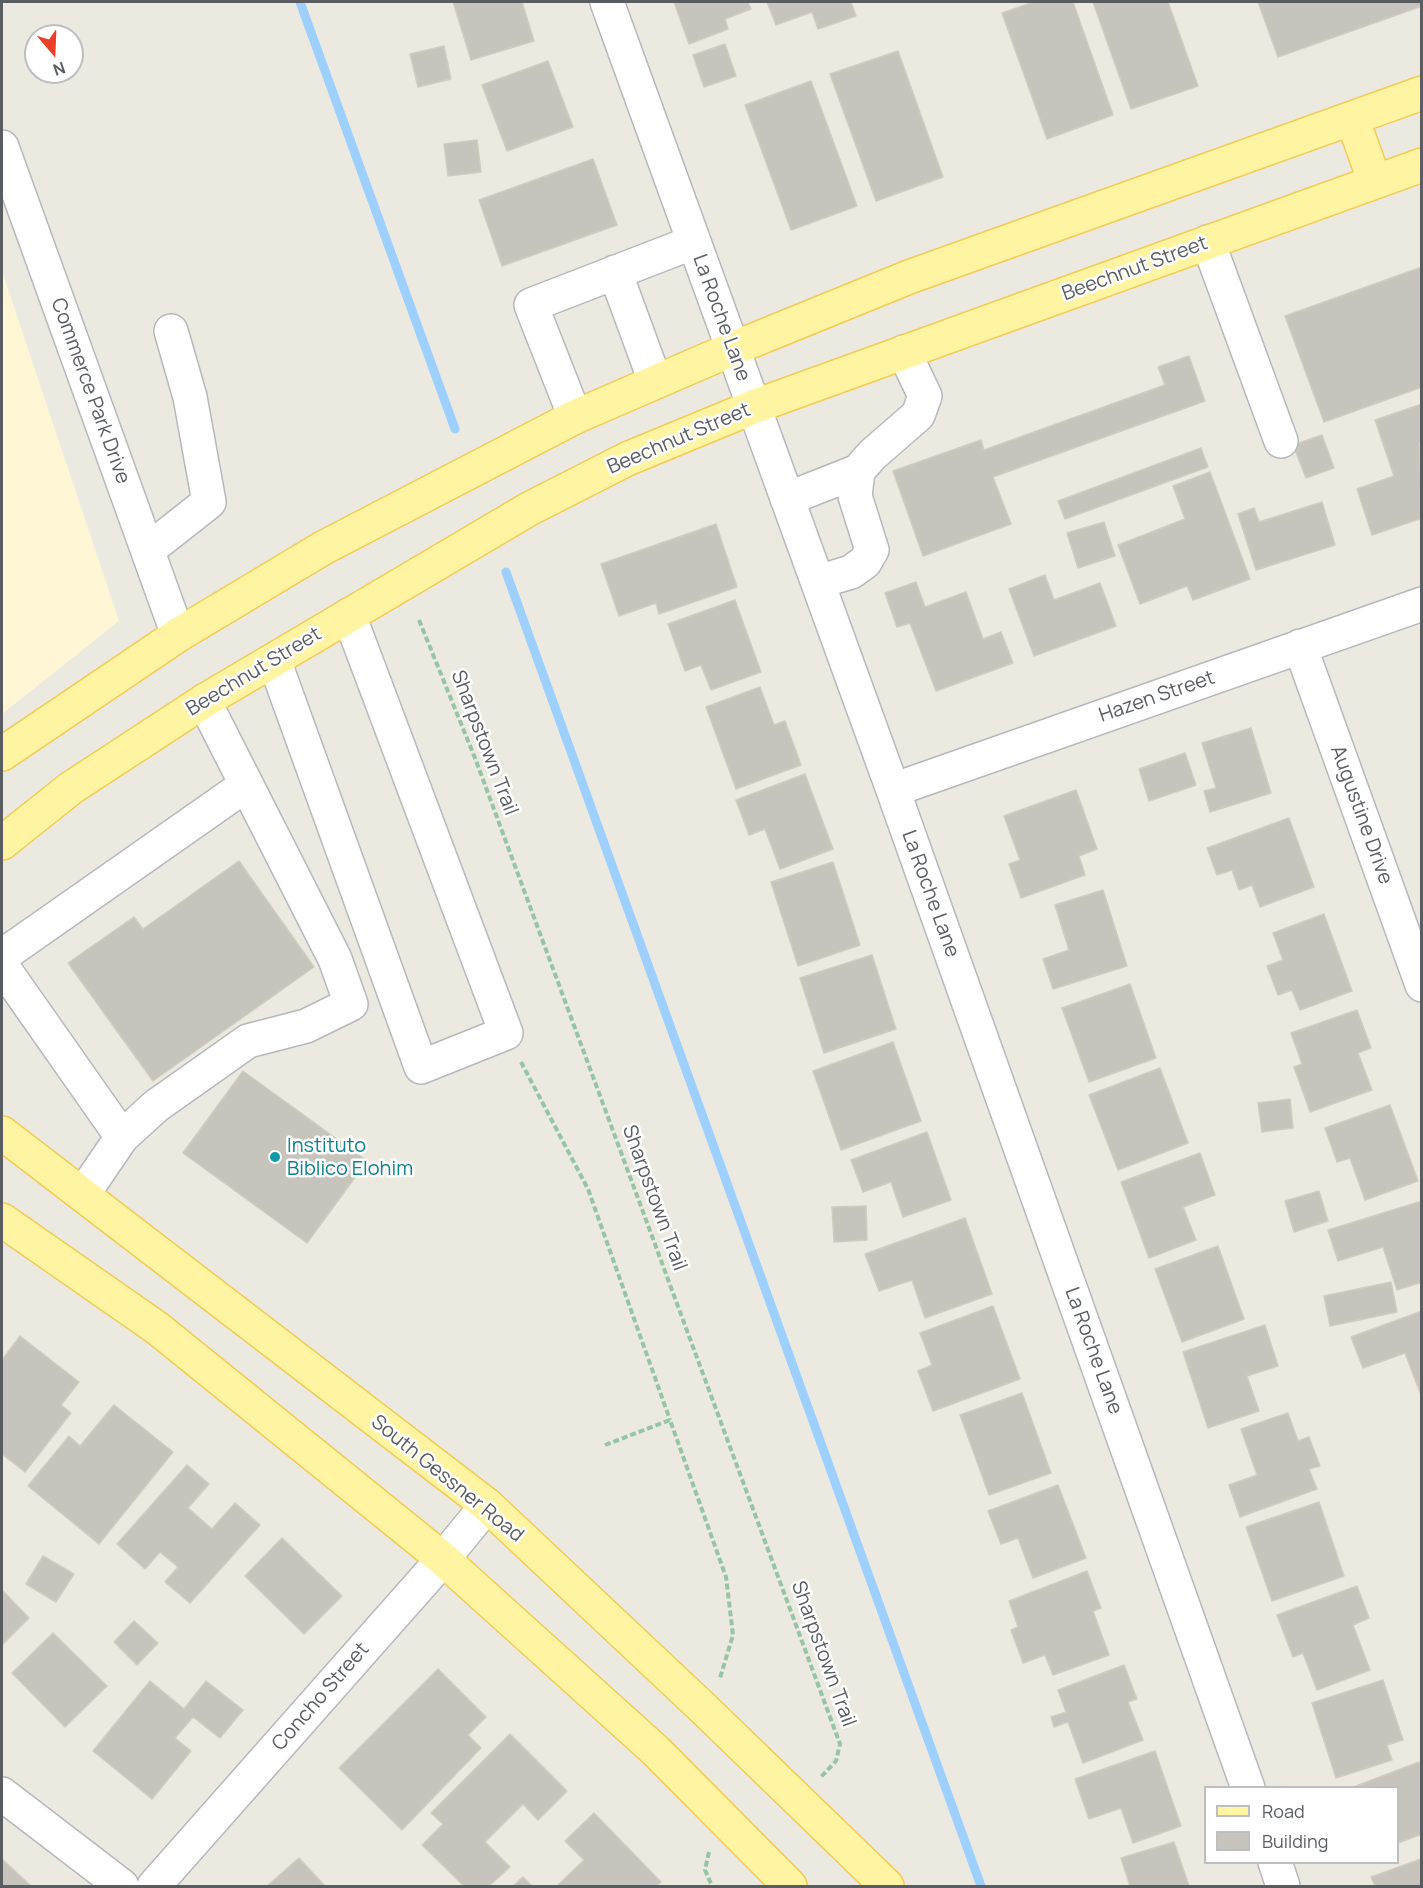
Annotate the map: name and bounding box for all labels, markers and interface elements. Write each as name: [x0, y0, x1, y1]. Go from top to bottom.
north arrow: [24, 24, 84, 84]
text: N: [50, 57, 68, 81]
street label: Beechnut Street: [1059, 232, 1211, 306]
street label: La Roche Lane: [687, 251, 755, 385]
street label: Commerce Park Drive: [45, 295, 135, 487]
street label: Beechnut Street: [604, 398, 754, 480]
street label: Beechnut Street: [182, 622, 326, 722]
street label: Hazen Street: [1096, 666, 1218, 728]
street label: Sharpstown Trail: [445, 667, 523, 819]
street label: Augustine Drive: [1325, 742, 1397, 888]
street label: La Roche Lane: [896, 827, 964, 961]
street label: Sharpstown Trail: [617, 1122, 691, 1274]
place label: Instituto Biblico Elohim: [287, 1134, 413, 1181]
marker: Instituto Biblico Elohim: [268, 1150, 282, 1164]
street label: La Roche Lane: [1059, 1284, 1127, 1418]
street label: South Gessner Road: [366, 1410, 528, 1548]
street label: Sharpstown Trail: [786, 1578, 860, 1730]
street label: Concho Street: [268, 1638, 374, 1756]
legend: [1204, 1786, 1399, 1864]
text: Road: [1262, 1799, 1305, 1823]
text: Building: [1262, 1829, 1328, 1853]

